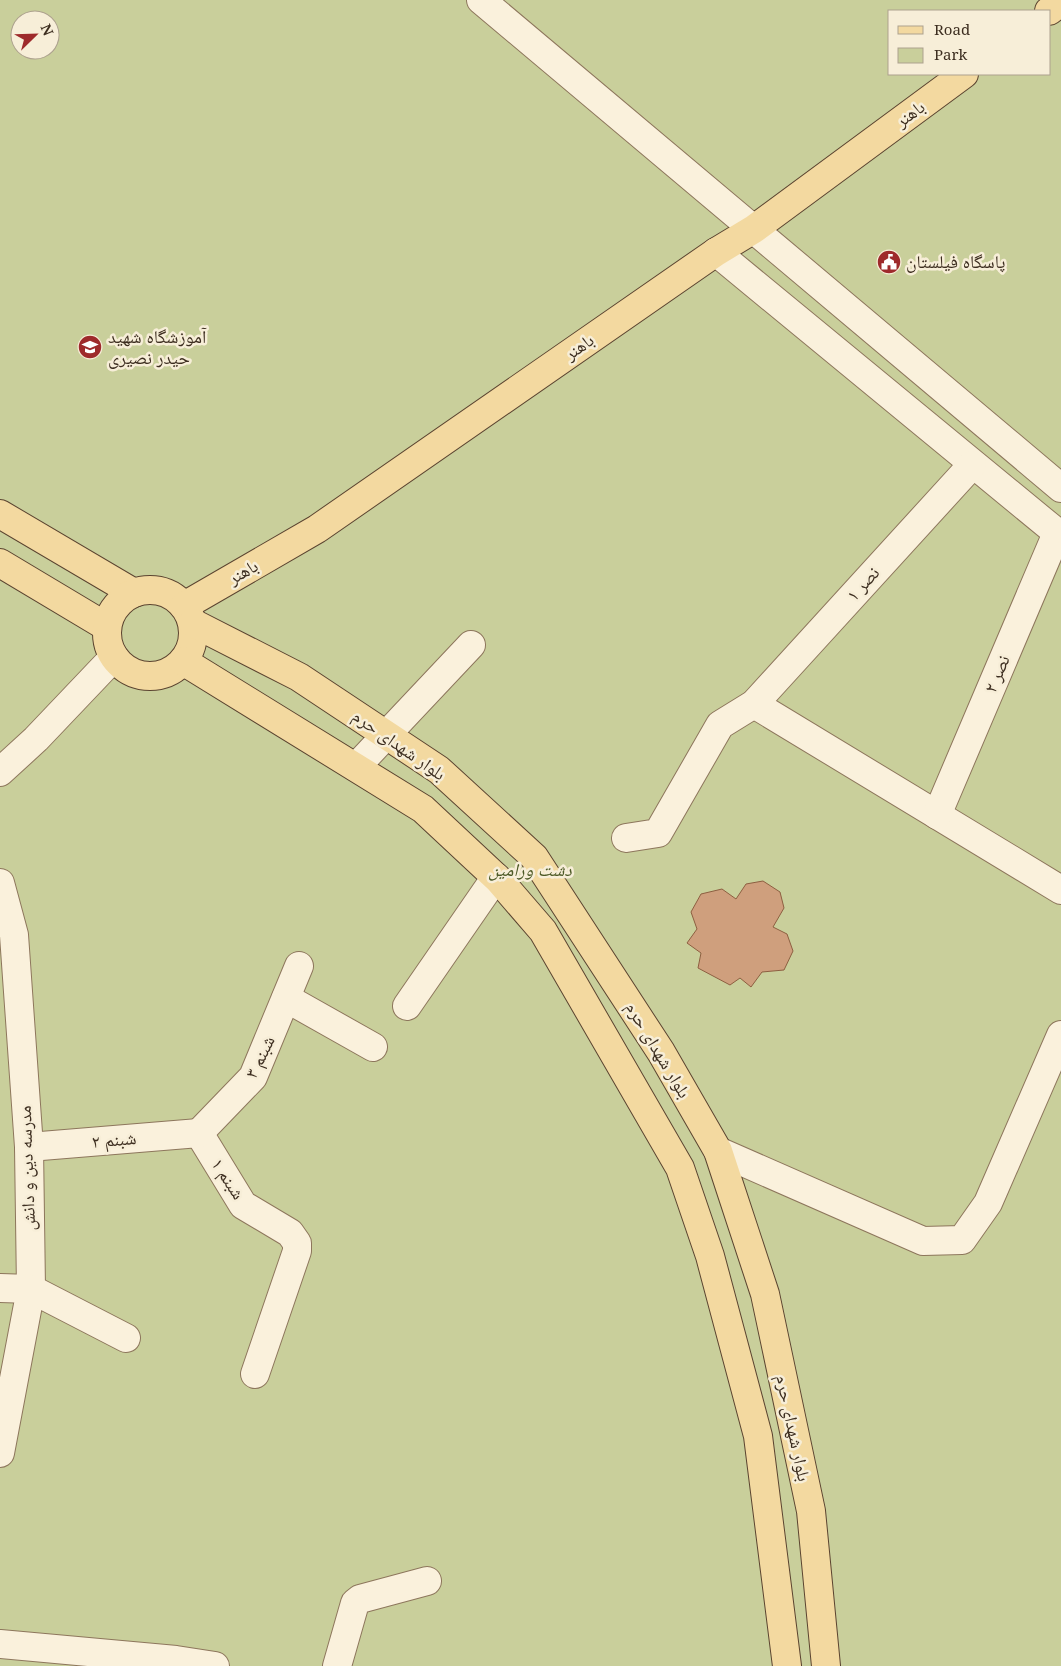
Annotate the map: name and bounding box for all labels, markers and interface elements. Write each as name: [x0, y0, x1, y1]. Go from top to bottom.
north arrow: [10, 10, 60, 60]
legend: [888, 10, 1051, 75]
text: Road: [934, 19, 970, 39]
text: N: [37, 21, 58, 39]
text: Park: [934, 44, 968, 64]
street label: باهنر: [889, 94, 929, 133]
public building icon: پاسگاه فیلستان: [876, 249, 902, 275]
place label: پاسگاه فیلستان: [906, 249, 1005, 273]
place label: آموزشگاه شهید حیدر نصیری: [108, 324, 207, 369]
street label: باهنر: [558, 327, 598, 366]
school or university icon: آموزشگاه شهید حیدر نصیری: [77, 334, 103, 360]
street label: باهنر: [222, 553, 262, 590]
street label: نصر ۱: [840, 561, 884, 606]
street label: نصر ۲: [977, 651, 1015, 696]
street label: بلوار شهدای حرم: [348, 703, 451, 786]
park label: دشت ورامین: [488, 857, 572, 881]
street label: بلوار شهدای حرم: [620, 997, 697, 1103]
street label: شبنم ۳: [239, 1031, 281, 1082]
street label: مدرسه دین و دانش: [12, 1105, 40, 1231]
street label: شبنم ۲: [91, 1125, 137, 1154]
street label: شبنم ۱: [206, 1153, 251, 1204]
street label: بلوار شهدای حرم: [770, 1372, 817, 1484]

